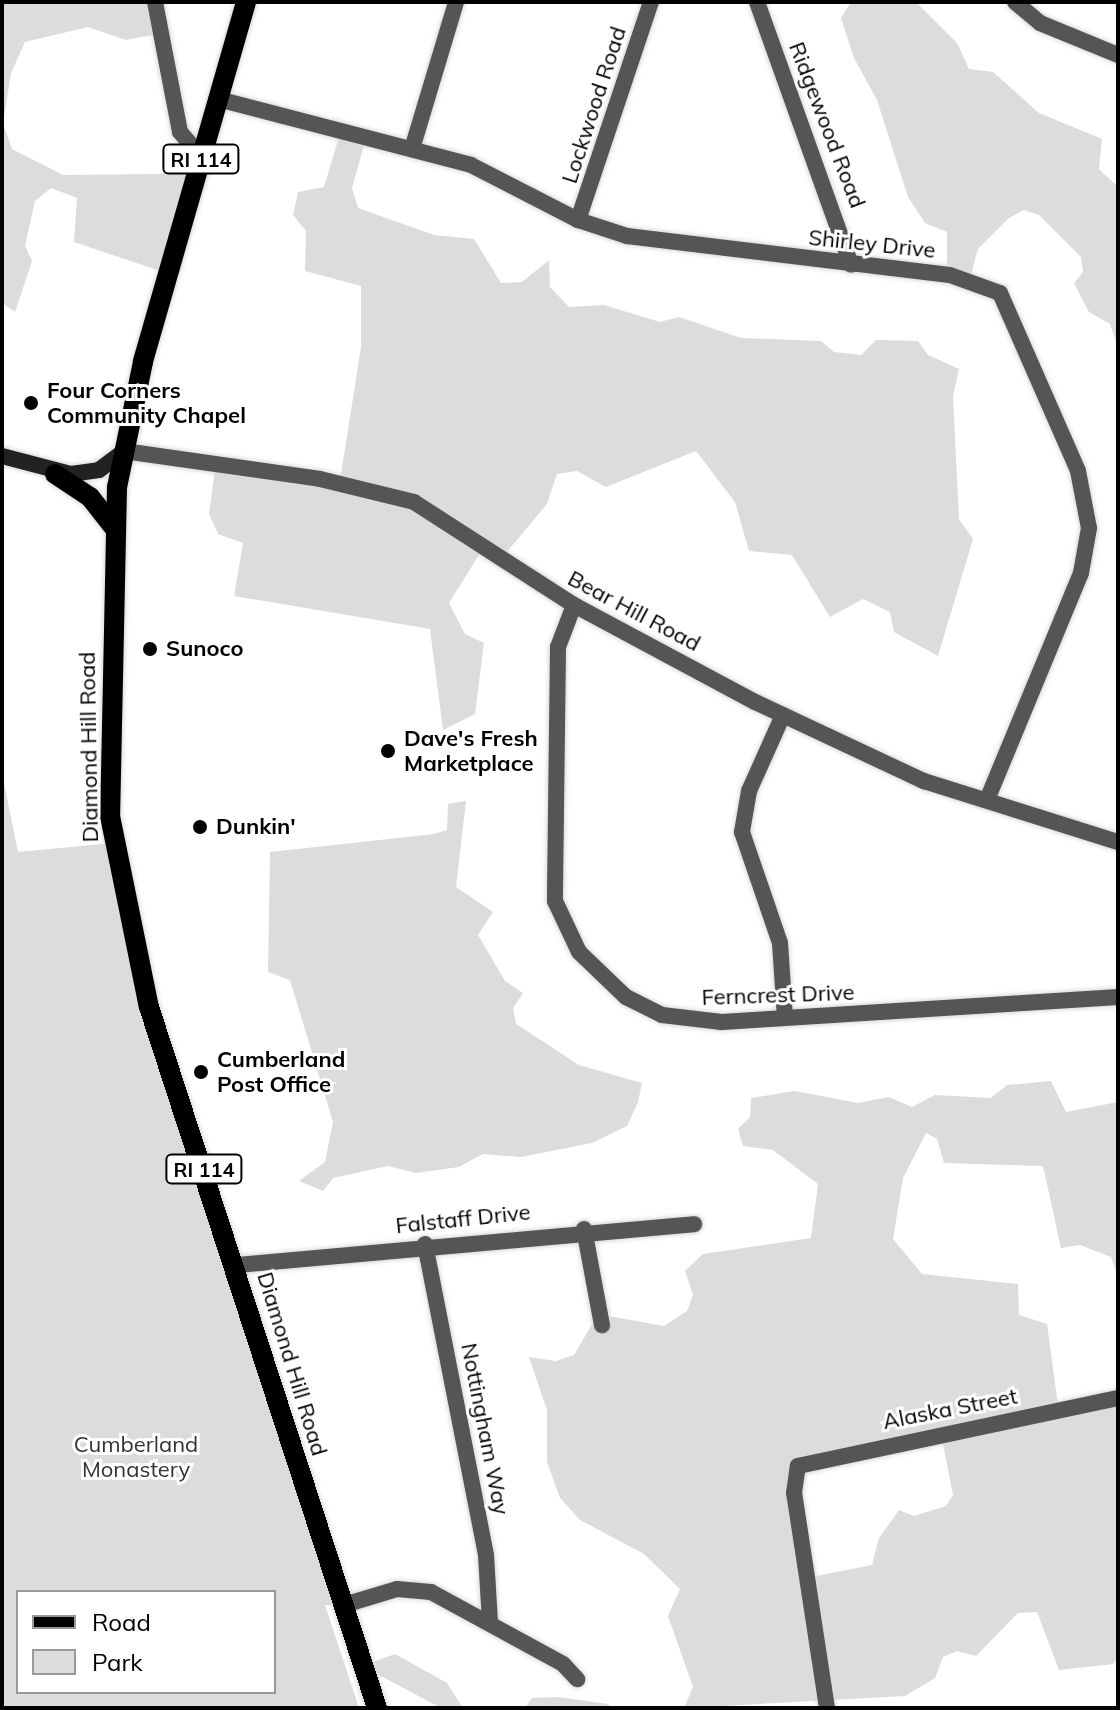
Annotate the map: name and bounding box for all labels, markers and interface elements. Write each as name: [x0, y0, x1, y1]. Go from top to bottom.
street label: Lockwood Road: [556, 23, 632, 187]
street label: Ridgewood Road: [783, 38, 871, 212]
road number: RI 114: [161, 143, 241, 175]
street label: Shirley Drive: [807, 224, 937, 264]
place label: Four Corners Community Chapel: [47, 377, 246, 428]
marker: Four Corners Community Chapel: [22, 394, 40, 412]
street label: Bear Hill Road: [563, 565, 705, 657]
place label: Sunoco: [166, 636, 243, 662]
marker: Sunoco: [141, 640, 159, 658]
street label: Diamond Hill Road: [74, 651, 104, 843]
place label: Dave's Fresh Marketplace: [404, 725, 538, 776]
marker: Dave's Fresh Marketplace: [379, 742, 397, 760]
place label: Dunkin': [216, 814, 296, 840]
marker: Dunkin': [191, 818, 209, 836]
street label: Ferncrest Drive: [701, 979, 855, 1011]
place label: Cumberland Post Office: [217, 1046, 345, 1098]
marker: Cumberland Post Office: [192, 1063, 210, 1081]
road number: RI 114: [164, 1153, 244, 1185]
street label: Falstaff Drive: [394, 1199, 532, 1239]
street label: Diamond Hill Road: [251, 1269, 333, 1459]
street label: Nottingham Way: [455, 1341, 515, 1517]
street label: Alaska Street: [880, 1383, 1020, 1435]
park label: Cumberland Monastery: [74, 1431, 198, 1482]
legend: [16, 1590, 276, 1694]
text: Road: [92, 1607, 151, 1637]
text: Park: [92, 1647, 143, 1677]

